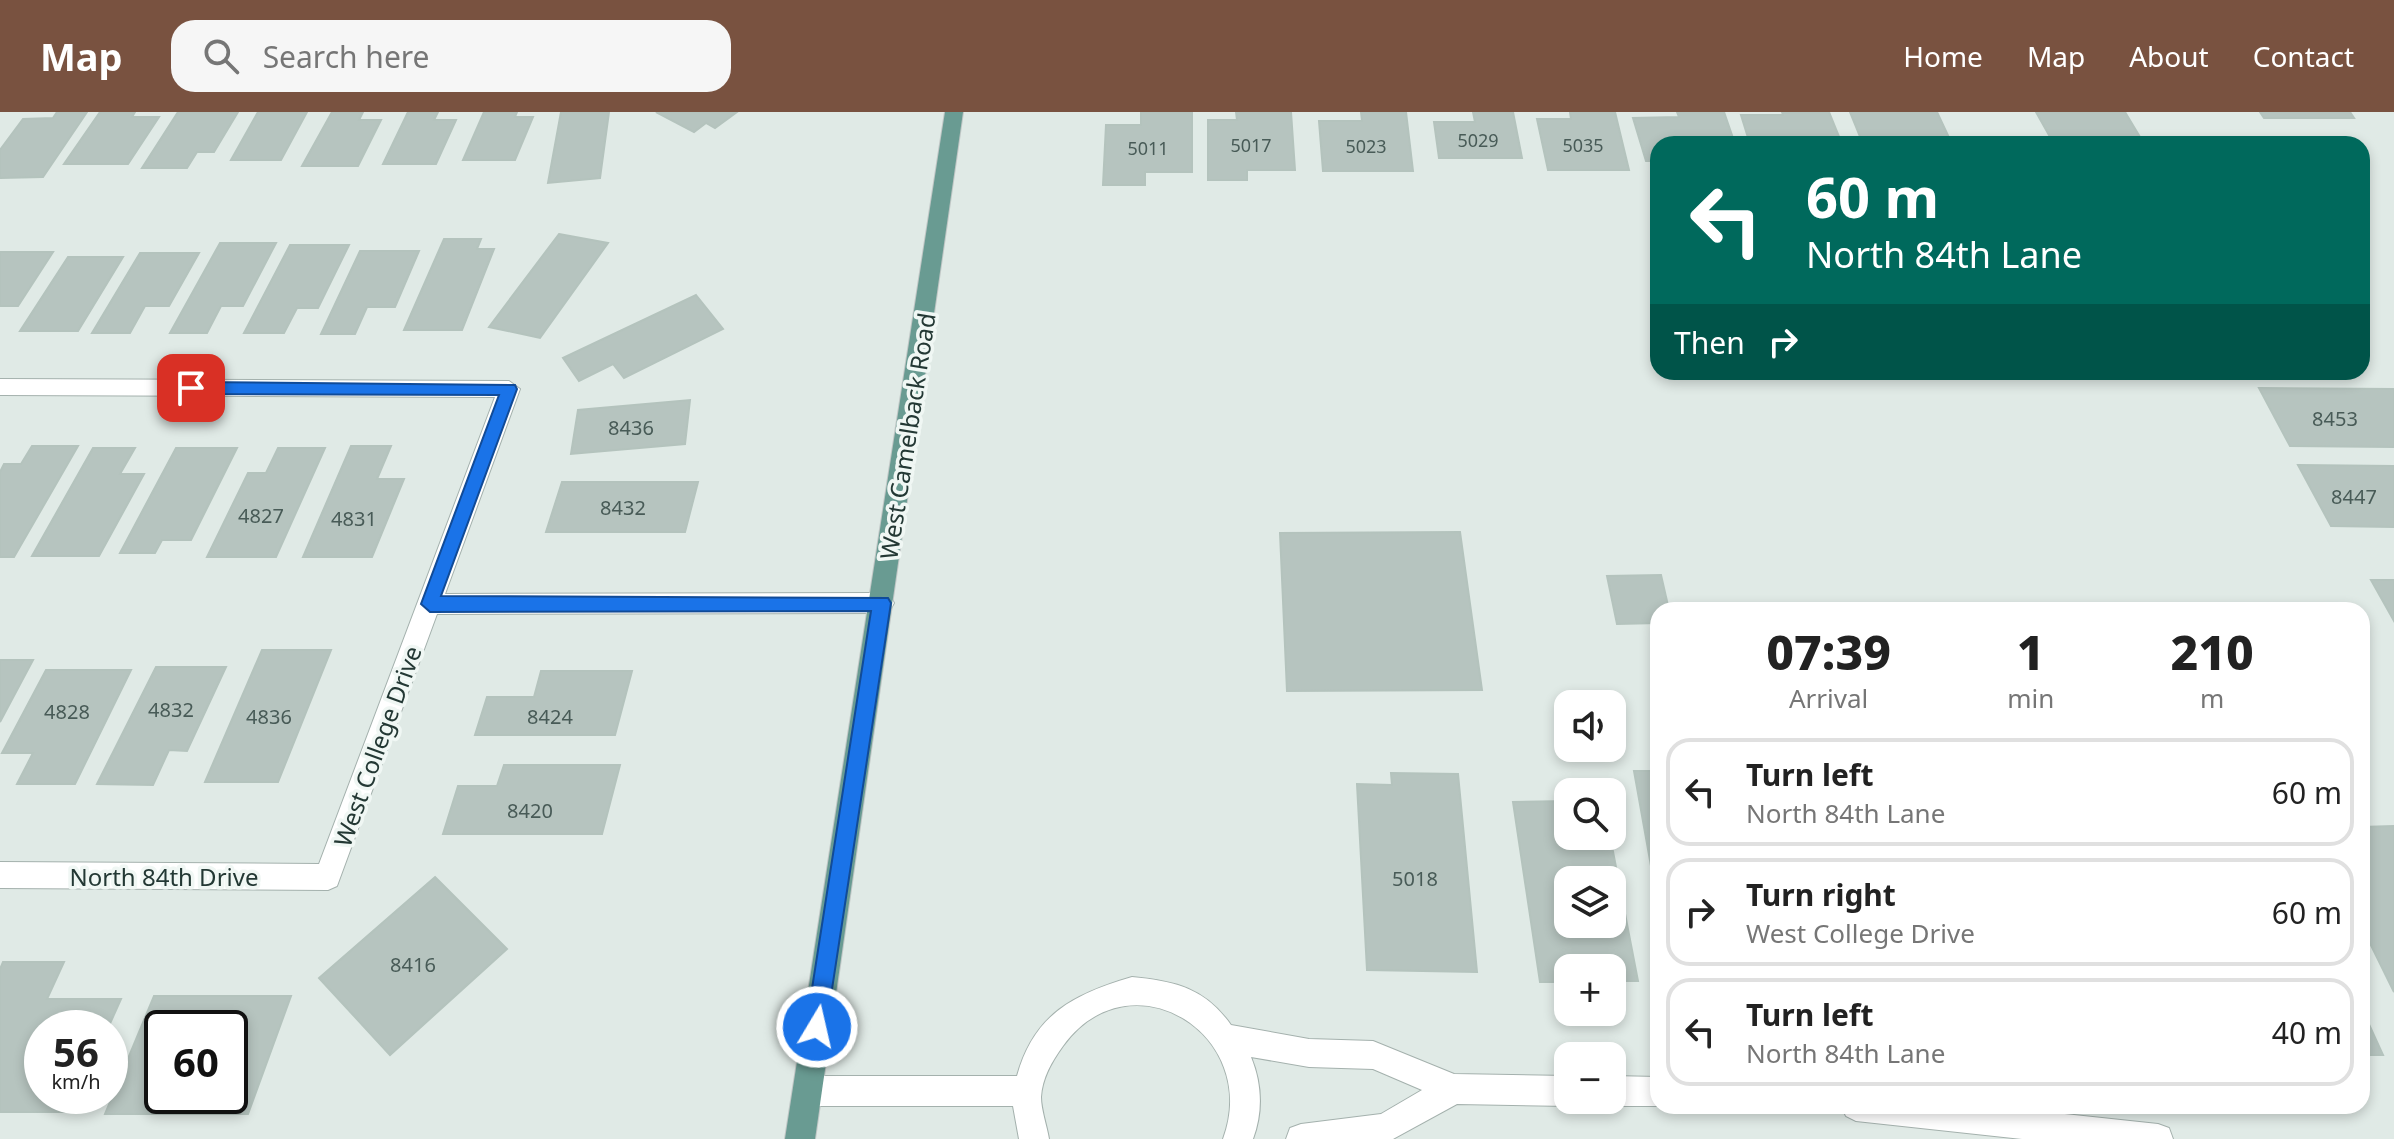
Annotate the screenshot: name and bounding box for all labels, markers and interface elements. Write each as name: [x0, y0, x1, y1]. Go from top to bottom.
search box: [171, 20, 731, 92]
text: Map: [40, 30, 123, 82]
icon: search: [199, 34, 243, 78]
text: Search here: [263, 36, 430, 77]
text: Home: [1903, 37, 1983, 75]
text: Map: [2027, 37, 2085, 75]
text: About: [2129, 37, 2209, 75]
text: Contact: [2253, 37, 2354, 75]
house number: 5029: [1457, 128, 1499, 152]
house number: 5017: [1230, 133, 1272, 157]
house number: 5035: [1562, 133, 1604, 157]
house number: 5023: [1345, 134, 1387, 158]
house number: 5011: [1127, 136, 1169, 160]
text: 60 m: [1806, 158, 1939, 234]
icon: left: [1674, 168, 1778, 272]
text: North 84th Lane: [1806, 230, 2082, 279]
street label: West Camelback Road: [871, 310, 943, 562]
icon: right: [1761, 320, 1805, 364]
text: Then: [1674, 322, 1745, 363]
pin: [157, 354, 225, 422]
icon: arrive: [169, 366, 213, 410]
house number: 8453: [2312, 405, 2358, 432]
house number: 8436: [608, 414, 654, 441]
house number: 8447: [2331, 483, 2377, 510]
house number: 8432: [600, 494, 646, 521]
house number: 4827: [238, 502, 284, 529]
house number: 4831: [331, 505, 377, 532]
text: 07:39: [1766, 619, 1891, 684]
text: 1: [2017, 619, 2045, 684]
text: 210: [2171, 619, 2254, 684]
street label: West College Drive: [325, 641, 429, 851]
text: Arrival: [1789, 680, 1868, 716]
text: min: [2007, 680, 2054, 716]
text: m: [2200, 680, 2224, 716]
map controls: [1554, 690, 1626, 1114]
button: sound: [1554, 690, 1626, 762]
house number: 4832: [148, 696, 194, 723]
house number: 4828: [44, 698, 90, 725]
house number: 4836: [246, 703, 292, 730]
house number: 8424: [527, 703, 573, 730]
text: Turn left: [1746, 754, 1874, 795]
icon: left: [1678, 770, 1722, 814]
text: 60 m: [2272, 772, 2342, 813]
button: search: [1554, 778, 1626, 850]
text: North 84th Lane: [1746, 795, 1945, 831]
house number: 8420: [507, 797, 553, 824]
street label: North 84th Drive: [70, 860, 258, 893]
house number: 5018: [1392, 865, 1438, 892]
button: layers: [1554, 866, 1626, 938]
text: Turn right: [1746, 874, 1896, 915]
icon: right: [1678, 890, 1722, 934]
text: 60 m: [2272, 892, 2342, 933]
text: West College Drive: [1746, 915, 1975, 951]
house number: 8416: [390, 951, 436, 978]
button: +: [1554, 954, 1626, 1026]
position arrow: [775, 985, 859, 1069]
text: Turn left: [1746, 994, 1874, 1035]
speed limit sign: 60: [144, 1010, 248, 1114]
icon: left: [1678, 1010, 1722, 1054]
text: 40 m: [2272, 1012, 2342, 1053]
text: 56: [53, 1024, 99, 1079]
text: North 84th Lane: [1746, 1035, 1945, 1071]
button: −: [1554, 1042, 1626, 1114]
text: km/h: [51, 1068, 101, 1095]

